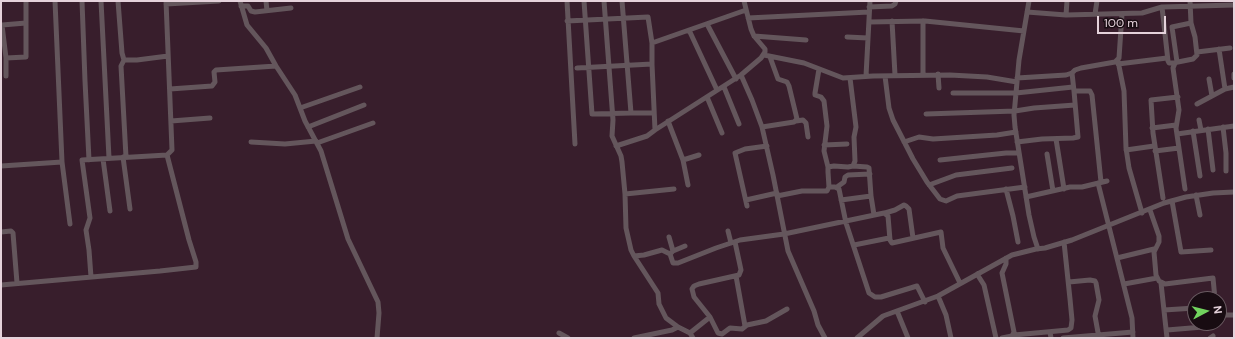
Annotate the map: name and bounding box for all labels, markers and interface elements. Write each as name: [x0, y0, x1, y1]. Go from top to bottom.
scale bar: [1099, 8, 1168, 34]
text: 100 m: [1104, 15, 1138, 31]
north arrow: [1187, 291, 1227, 331]
text: N: [1210, 305, 1225, 314]

